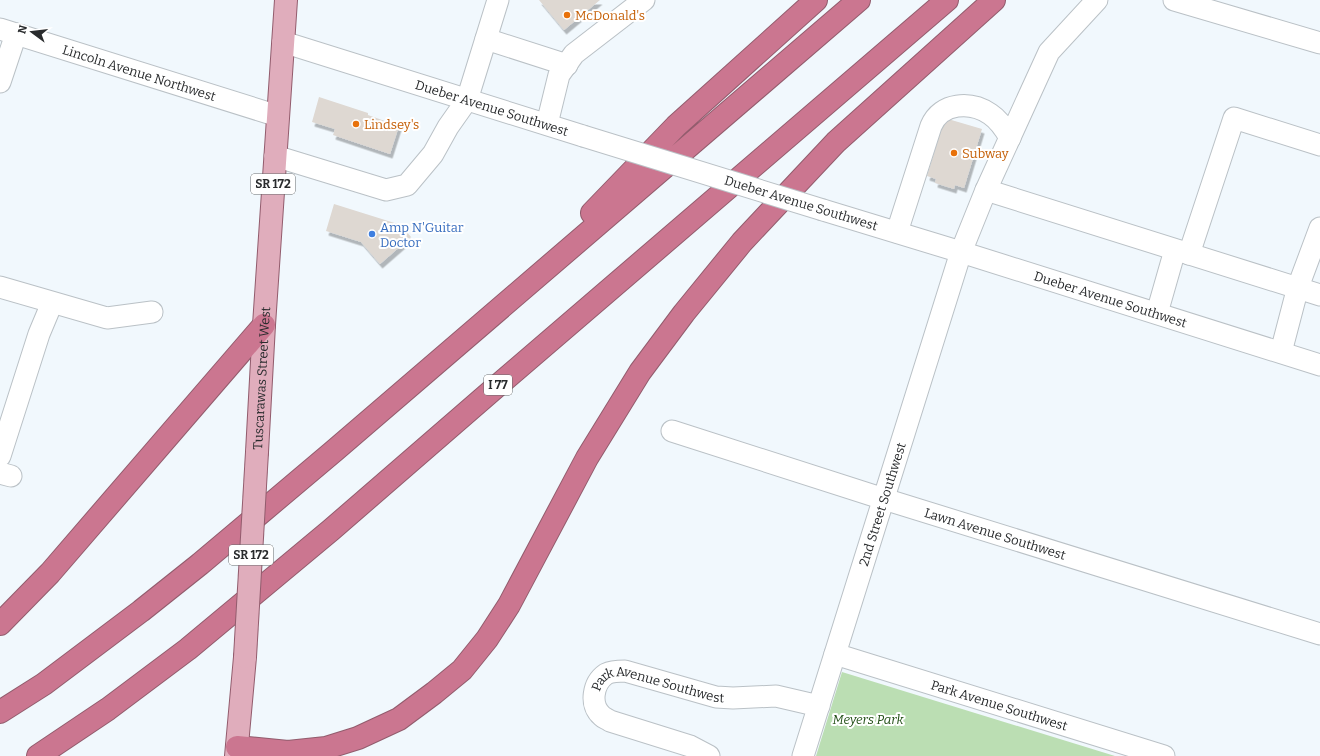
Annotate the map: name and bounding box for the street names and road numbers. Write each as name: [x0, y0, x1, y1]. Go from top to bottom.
street label: Lincoln Avenue Northwest: [61, 42, 218, 104]
street label: Dueber Avenue Southwest: [414, 76, 571, 139]
street label: Dueber Avenue Southwest: [723, 173, 880, 234]
road number: SR 172: [251, 174, 295, 194]
street label: Dueber Avenue Southwest: [1032, 268, 1189, 330]
street label: Tuscarawas Street West: [250, 306, 273, 450]
road number: I 77: [484, 375, 512, 395]
street label: 2nd Street Southwest: [856, 440, 908, 568]
street label: Lawn Avenue Southwest: [923, 504, 1068, 562]
road number: SR 172: [229, 545, 273, 565]
street label: Park Avenue Southwest: [929, 677, 1070, 733]
street label: Park Avenue Southwest: [591, 688, 733, 706]

